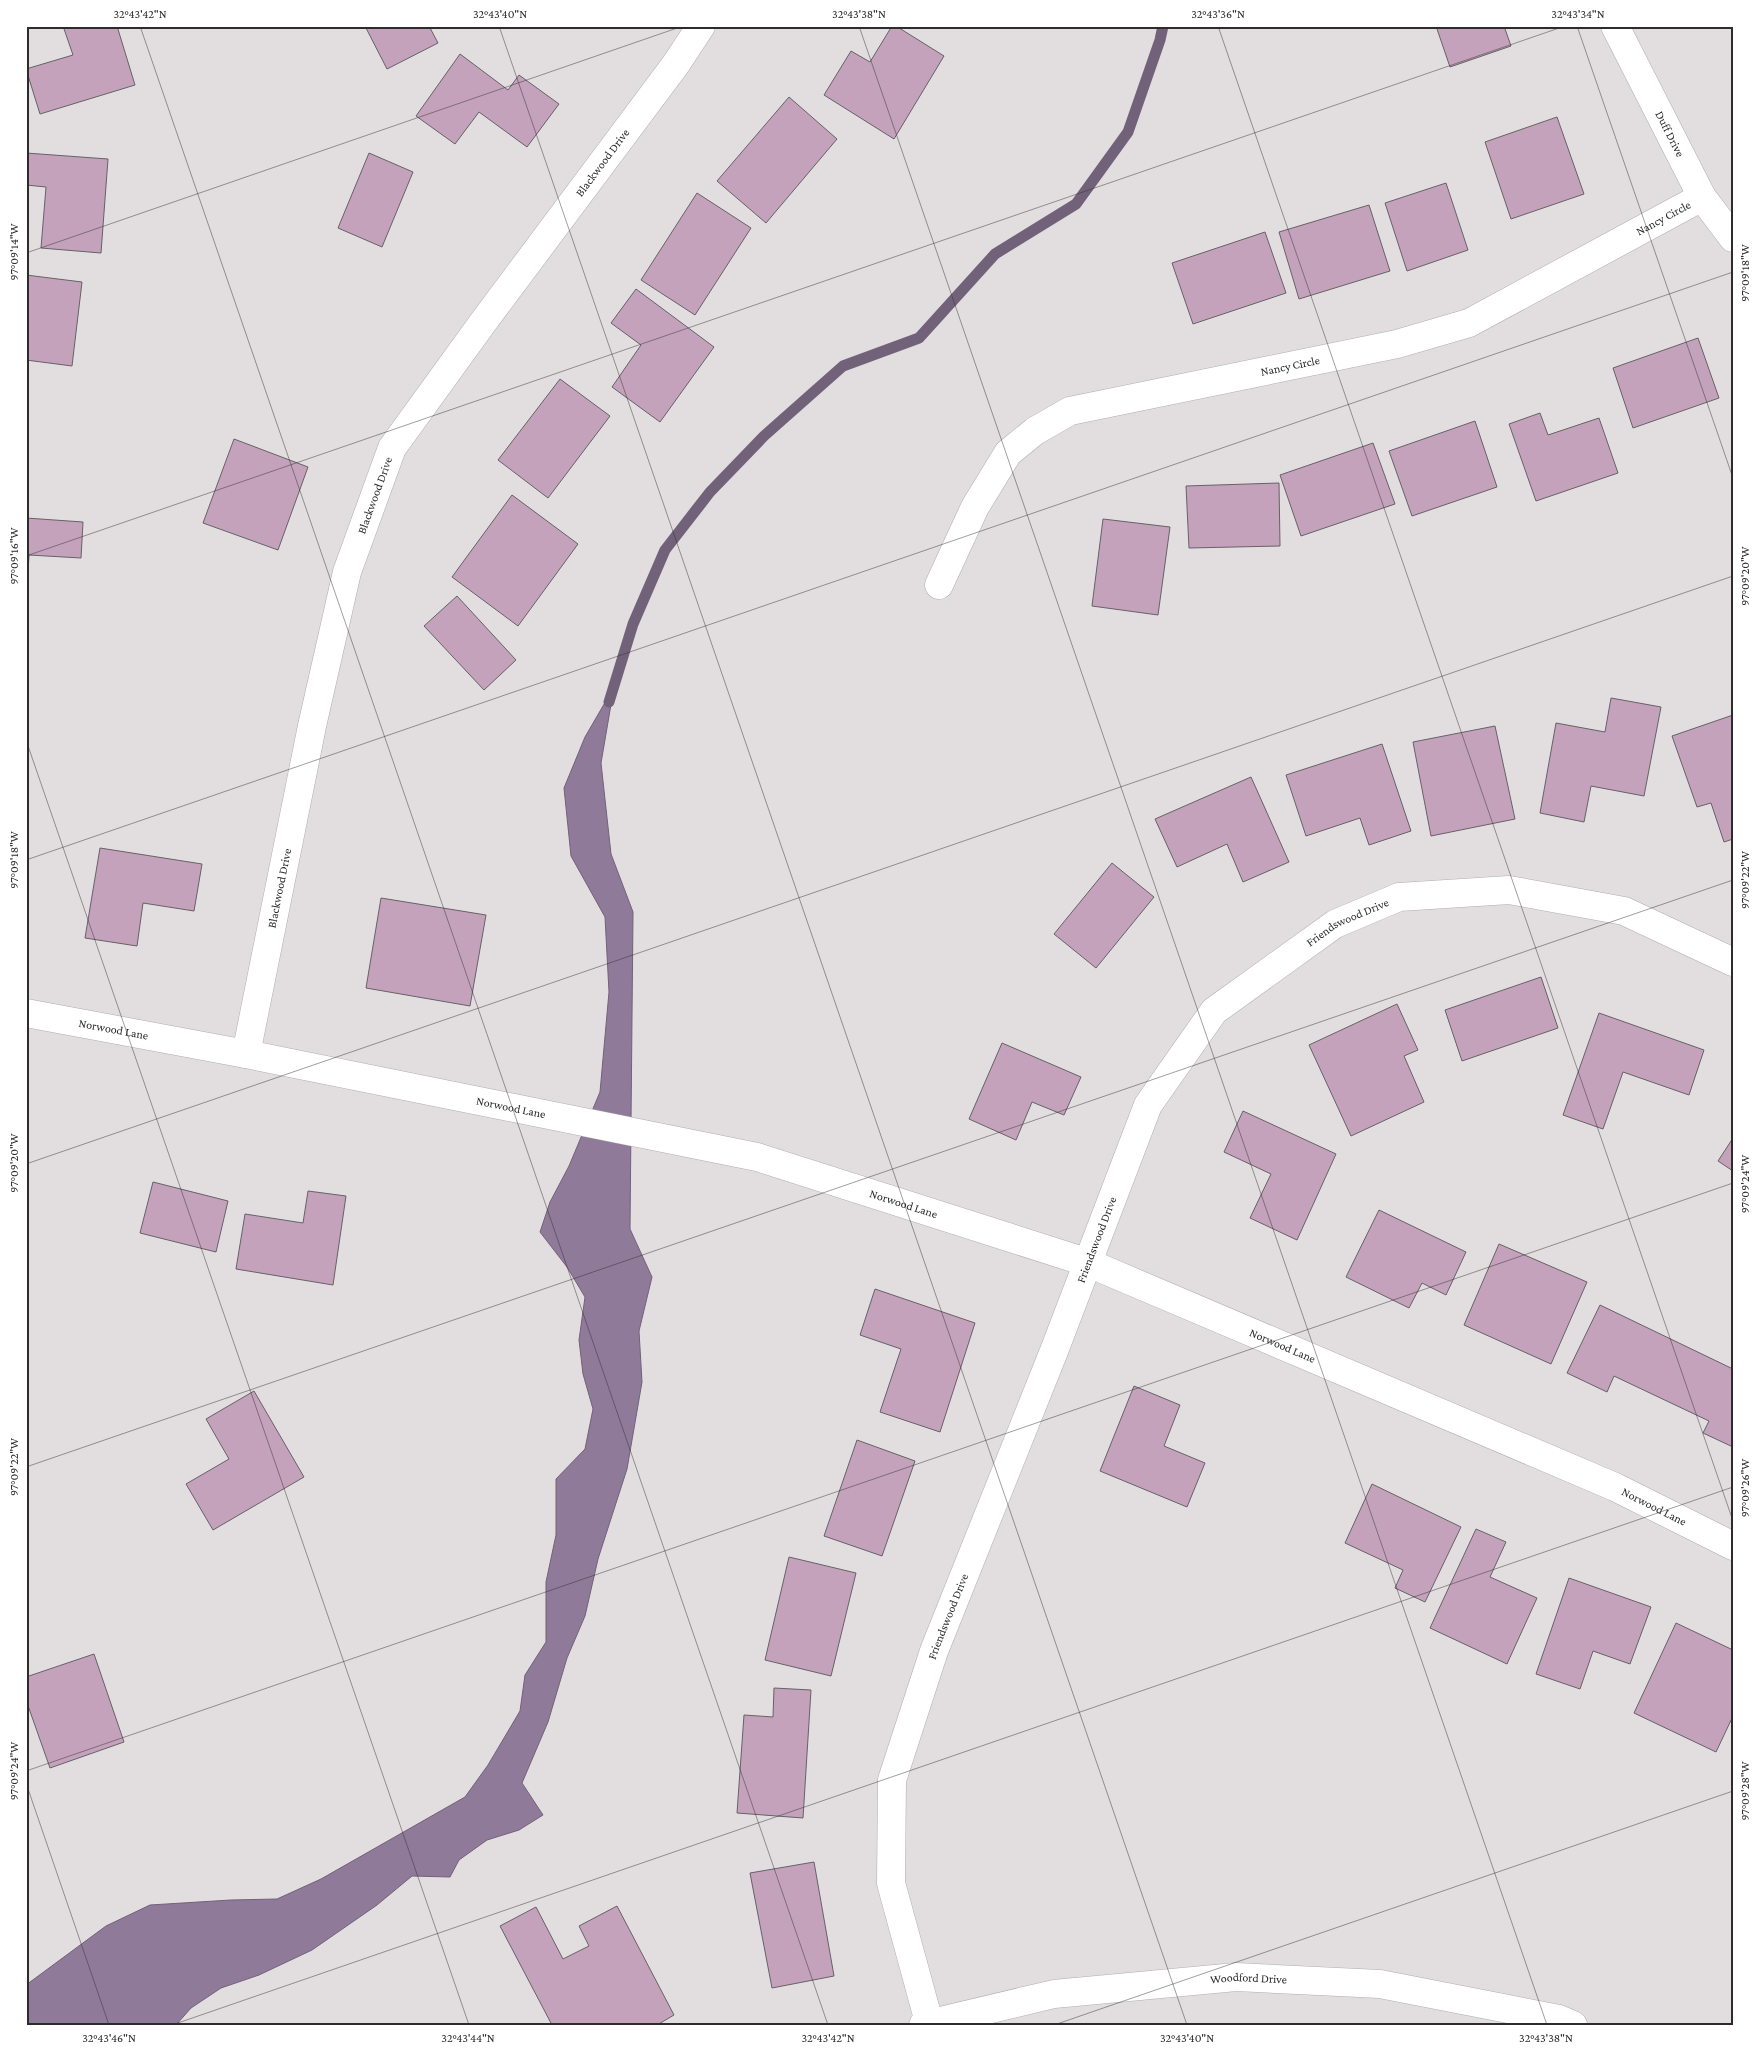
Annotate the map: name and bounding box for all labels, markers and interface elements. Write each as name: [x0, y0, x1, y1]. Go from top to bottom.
text: 32°43'42"N: [113, 7, 167, 21]
text: 32°43'40"N: [473, 7, 527, 21]
text: 32°43'38"N: [832, 7, 886, 21]
text: 32°43'36"N: [1191, 7, 1245, 21]
text: 32°43'34"N: [1551, 7, 1605, 21]
street label: Duff Drive: [1652, 108, 1687, 159]
street label: Blackwood Drive: [572, 126, 632, 199]
street label: Nancy Circle: [1633, 197, 1693, 238]
text: 97°09'14"W: [7, 224, 21, 280]
text: 97°09'18"W: [1738, 244, 1752, 302]
street label: Nancy Circle: [1259, 353, 1321, 379]
street label: Blackwood Drive: [354, 455, 395, 536]
text: 97°09'16"W: [7, 527, 21, 585]
text: 97°09'20"W: [1738, 546, 1752, 606]
text: 97°09'18"W: [7, 831, 21, 889]
street label: Blackwood Drive: [264, 847, 294, 929]
text: 97°09'22"W: [1738, 851, 1752, 909]
street label: Friendswood Drive: [1303, 895, 1391, 949]
street label: Norwood Lane: [78, 1016, 149, 1043]
street label: Norwood Lane: [475, 1094, 547, 1121]
text: 97°09'20"W: [7, 1133, 21, 1193]
text: 97°09'24"W: [1738, 1155, 1752, 1213]
street label: Norwood Lane: [868, 1186, 939, 1221]
street label: Friendswood Drive: [1074, 1195, 1119, 1285]
street label: Norwood Lane: [1247, 1325, 1318, 1366]
text: 97°09'22"W: [7, 1438, 21, 1496]
text: 97°09'26"W: [1738, 1459, 1752, 1517]
street label: Norwood Lane: [1619, 1485, 1689, 1529]
street label: Friendswood Drive: [925, 1571, 971, 1661]
text: 97°09'24"W: [7, 1742, 21, 1800]
text: 97°09'28"W: [1738, 1762, 1752, 1821]
street label: Woodford Drive: [1210, 1970, 1287, 1986]
text: 32°43'46"N: [82, 2031, 136, 2045]
text: 32°43'44"N: [441, 2031, 495, 2045]
text: 32°43'42"N: [801, 2031, 855, 2045]
text: 32°43'40"N: [1160, 2031, 1214, 2045]
text: 32°43'38"N: [1519, 2031, 1573, 2045]

